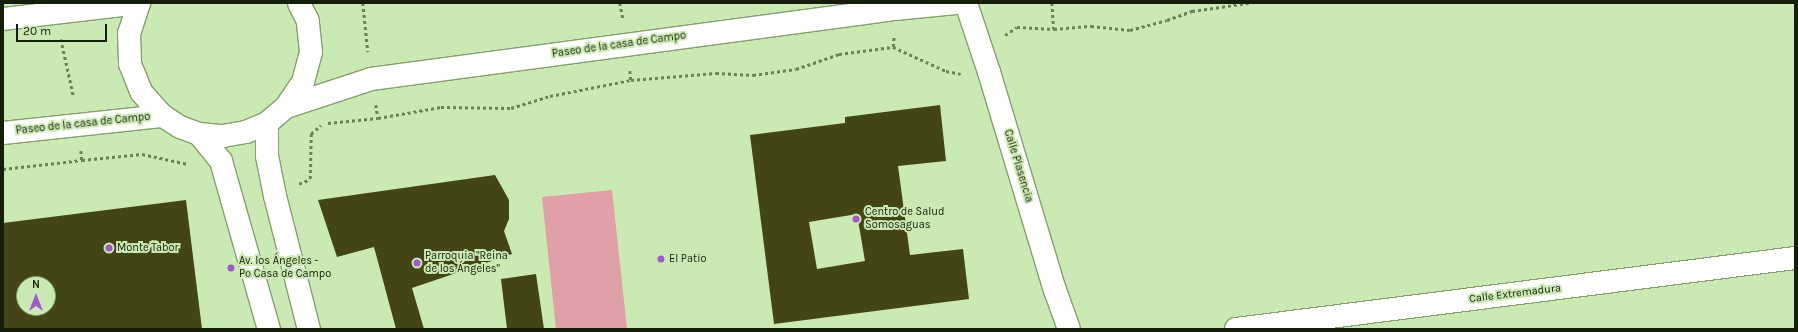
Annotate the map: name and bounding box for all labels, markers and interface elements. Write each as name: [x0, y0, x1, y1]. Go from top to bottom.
scale bar: [18, 16, 109, 42]
text: 20 m: [23, 24, 51, 38]
street label: Paseo de la casa de Campo: [551, 29, 687, 61]
street label: Paseo de la casa de Campo: [15, 110, 151, 138]
street label: Calle Plasencia: [1001, 128, 1035, 204]
place label: Centro de Salud Somosaguas: [865, 206, 945, 232]
marker: Centro de Salud Somosaguas: [850, 213, 862, 225]
place label: Monte Tabor: [117, 241, 178, 255]
marker: Monte Tabor: [104, 243, 114, 253]
place label: Parroquia "Reina de los Ángeles": [425, 250, 508, 276]
place label: El Patio: [669, 252, 706, 266]
marker: El Patio: [656, 254, 666, 264]
place label: Av. los Ángeles - Pº Casa de Campo: [239, 255, 331, 281]
marker: Parroquia "Reina de los Ángeles": [412, 258, 422, 268]
marker: Av. los Ángeles - Pº Casa de Campo: [226, 263, 236, 273]
north arrow: [16, 276, 56, 316]
text: N: [32, 278, 40, 291]
street label: Calle Extremadura: [1468, 282, 1562, 306]

